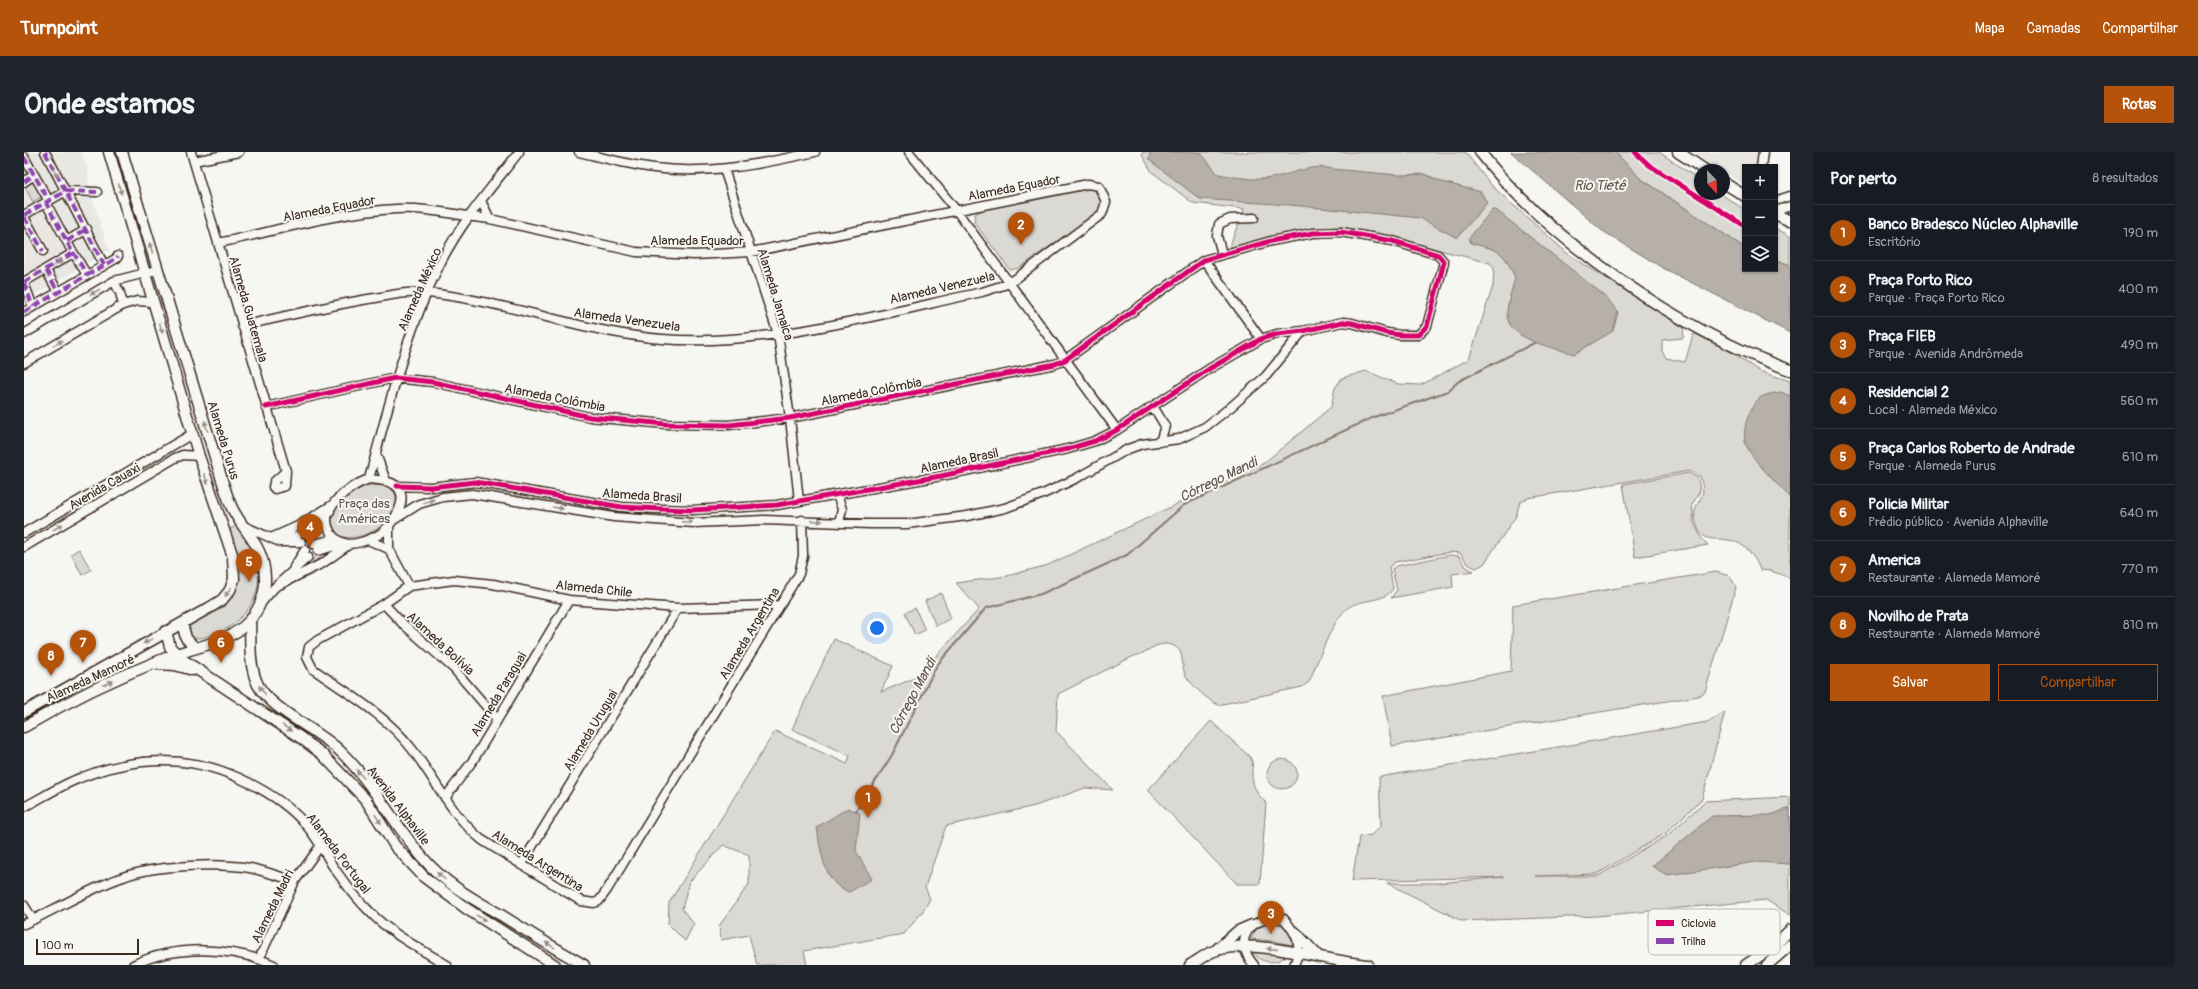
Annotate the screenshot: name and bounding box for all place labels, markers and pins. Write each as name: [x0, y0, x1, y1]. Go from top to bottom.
pin: 2: [1008, 212, 1034, 245]
pin: 4: [297, 514, 323, 547]
pin: 5: [236, 549, 262, 582]
pin: 7: [70, 630, 96, 663]
pin: 6: [208, 630, 234, 663]
pin: 8: [38, 643, 64, 676]
pin: 1: [855, 785, 881, 818]
pin: 3: [1258, 901, 1284, 934]

